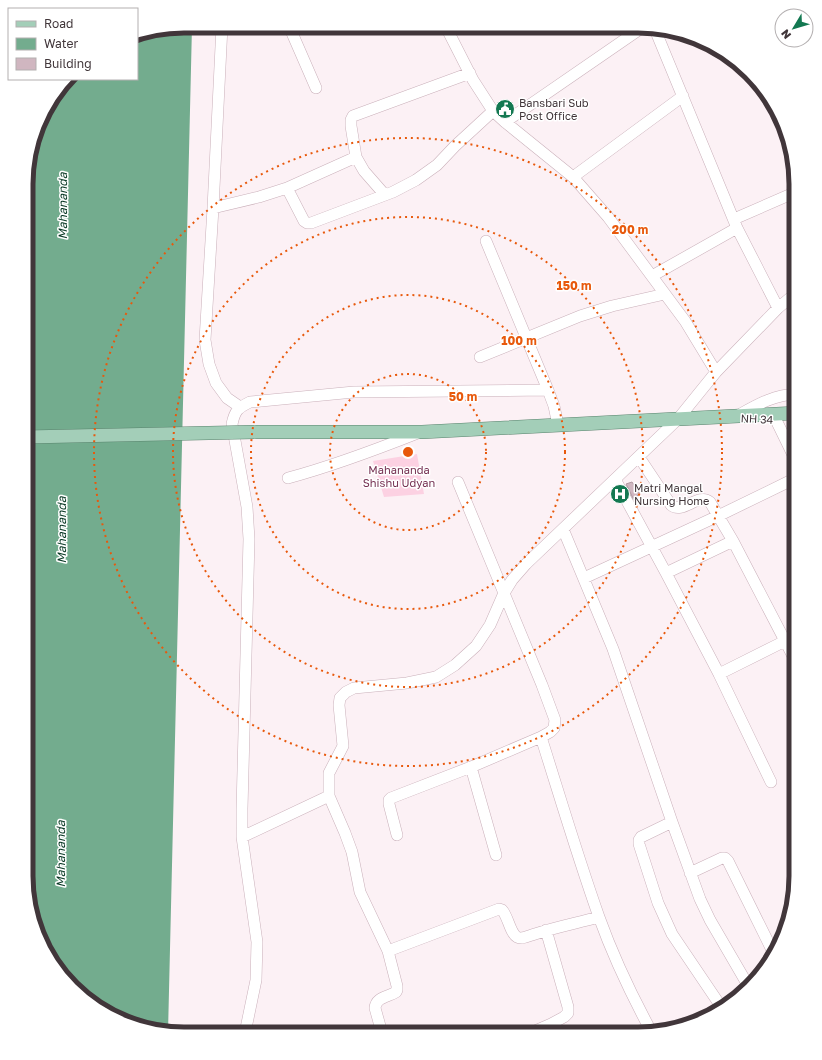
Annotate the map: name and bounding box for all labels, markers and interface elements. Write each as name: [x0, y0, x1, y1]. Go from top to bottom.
legend: [8, 8, 138, 80]
north arrow: [774, 8, 814, 48]
text: Road: [44, 16, 73, 31]
text: N: [778, 27, 793, 42]
text: Water: [44, 36, 78, 51]
text: Building: [44, 56, 92, 71]
place label: Bansbari Sub Post Office: [519, 96, 589, 122]
public building icon: Bansbari Sub Post Office: [494, 98, 516, 120]
water label: Mahananda: [55, 171, 70, 239]
text: 200 m: [612, 222, 648, 237]
text: 150 m: [557, 278, 591, 293]
text: 100 m: [501, 333, 537, 348]
text: 50 m: [449, 389, 477, 404]
street label: NH 34: [740, 411, 774, 426]
centre of rings: [401, 445, 415, 459]
park label: Mahananda Shishu Udyan: [363, 463, 435, 489]
place label: Matri Mangal Nursing Home: [634, 481, 709, 507]
hospital icon: Matri Mangal Nursing Home: [609, 483, 631, 505]
water label: Mahananda: [54, 495, 69, 563]
water label: Mahananda: [53, 819, 68, 887]

